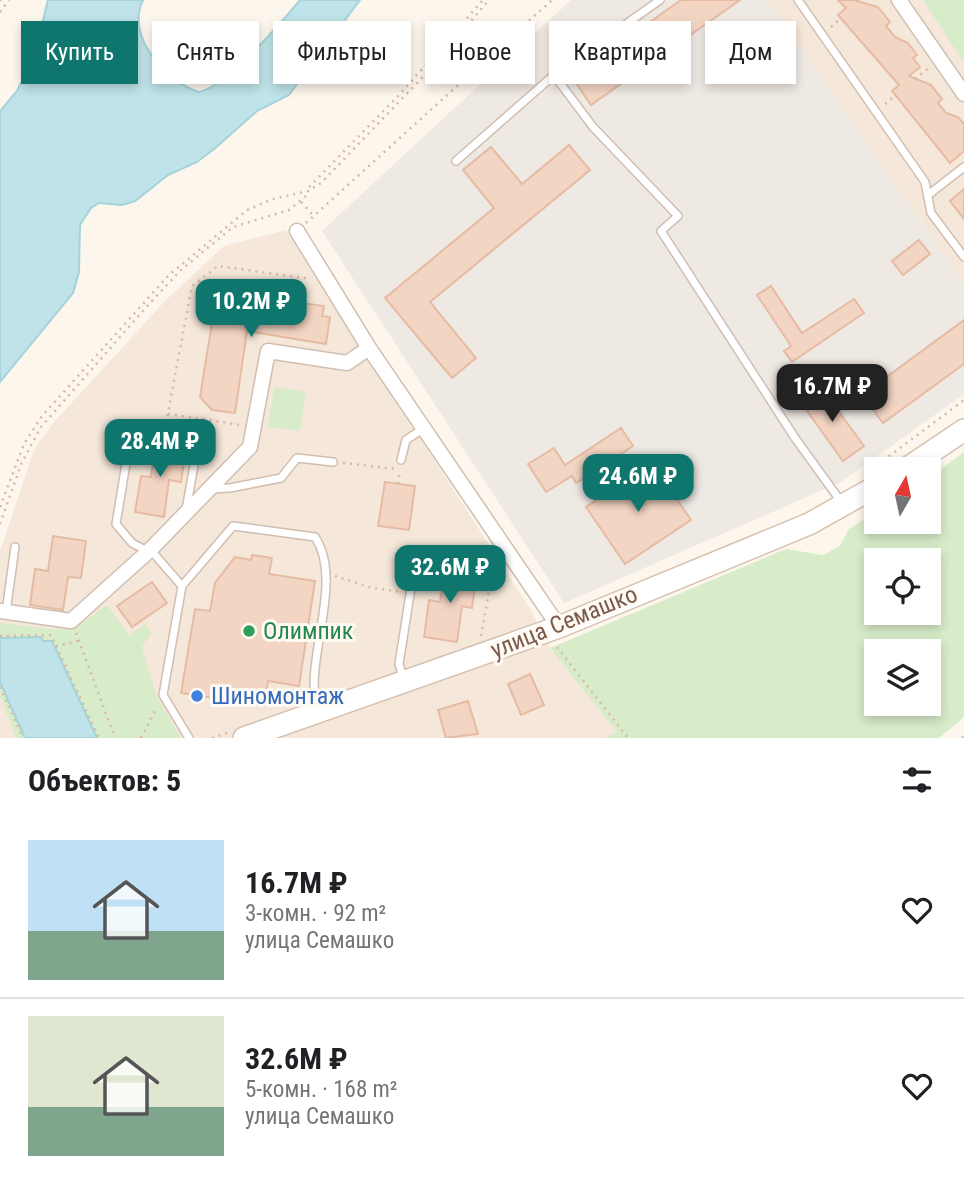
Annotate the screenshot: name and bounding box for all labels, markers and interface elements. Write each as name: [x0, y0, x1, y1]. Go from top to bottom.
chip: Купить: [21, 21, 138, 84]
chip: Снять: [152, 21, 259, 84]
chip: Фильтры: [273, 21, 411, 84]
chip: Новое: [425, 21, 535, 84]
chip: Квартира: [549, 21, 691, 84]
chip: Дом: [705, 21, 796, 84]
pin: 10.2M ₽: [186, 280, 316, 339]
text: 10.2M ₽: [212, 288, 290, 315]
pin: 16.7M ₽: [767, 364, 897, 424]
text: 16.7M ₽: [793, 373, 871, 400]
pin: 28.4M ₽: [95, 420, 225, 479]
text: 28.4M ₽: [121, 428, 199, 455]
pin: 24.6M ₽: [573, 454, 703, 514]
north arrow: [864, 457, 942, 534]
map controls: [864, 457, 941, 716]
text: 24.6M ₽: [599, 463, 677, 490]
pin: 32.6M ₽: [385, 546, 515, 605]
button: locate: [864, 548, 941, 625]
text: 32.6M ₽: [411, 554, 489, 581]
street label: улица Семашко: [487, 580, 641, 664]
place label: Олимпик: [263, 617, 354, 645]
marker: Олимпик: [241, 623, 257, 639]
button: layers: [864, 639, 941, 716]
place label: Шиномонтаж: [211, 682, 344, 710]
marker: Шиномонтаж: [189, 688, 205, 704]
icon: filters: [898, 761, 936, 799]
text: Объектов: 5: [28, 763, 181, 798]
text: 16.7M ₽: [245, 865, 348, 900]
icon: home: [84, 868, 168, 952]
icon: heart: [898, 891, 936, 929]
text: 3-комн. · 92 m²: [245, 900, 386, 927]
text: улица Семашко: [245, 927, 394, 954]
text: 32.6M ₽: [245, 1041, 348, 1076]
icon: home: [84, 1044, 168, 1128]
icon: heart: [898, 1067, 936, 1105]
text: 5-комн. · 168 m²: [245, 1076, 397, 1103]
text: улица Семашко: [245, 1103, 394, 1130]

